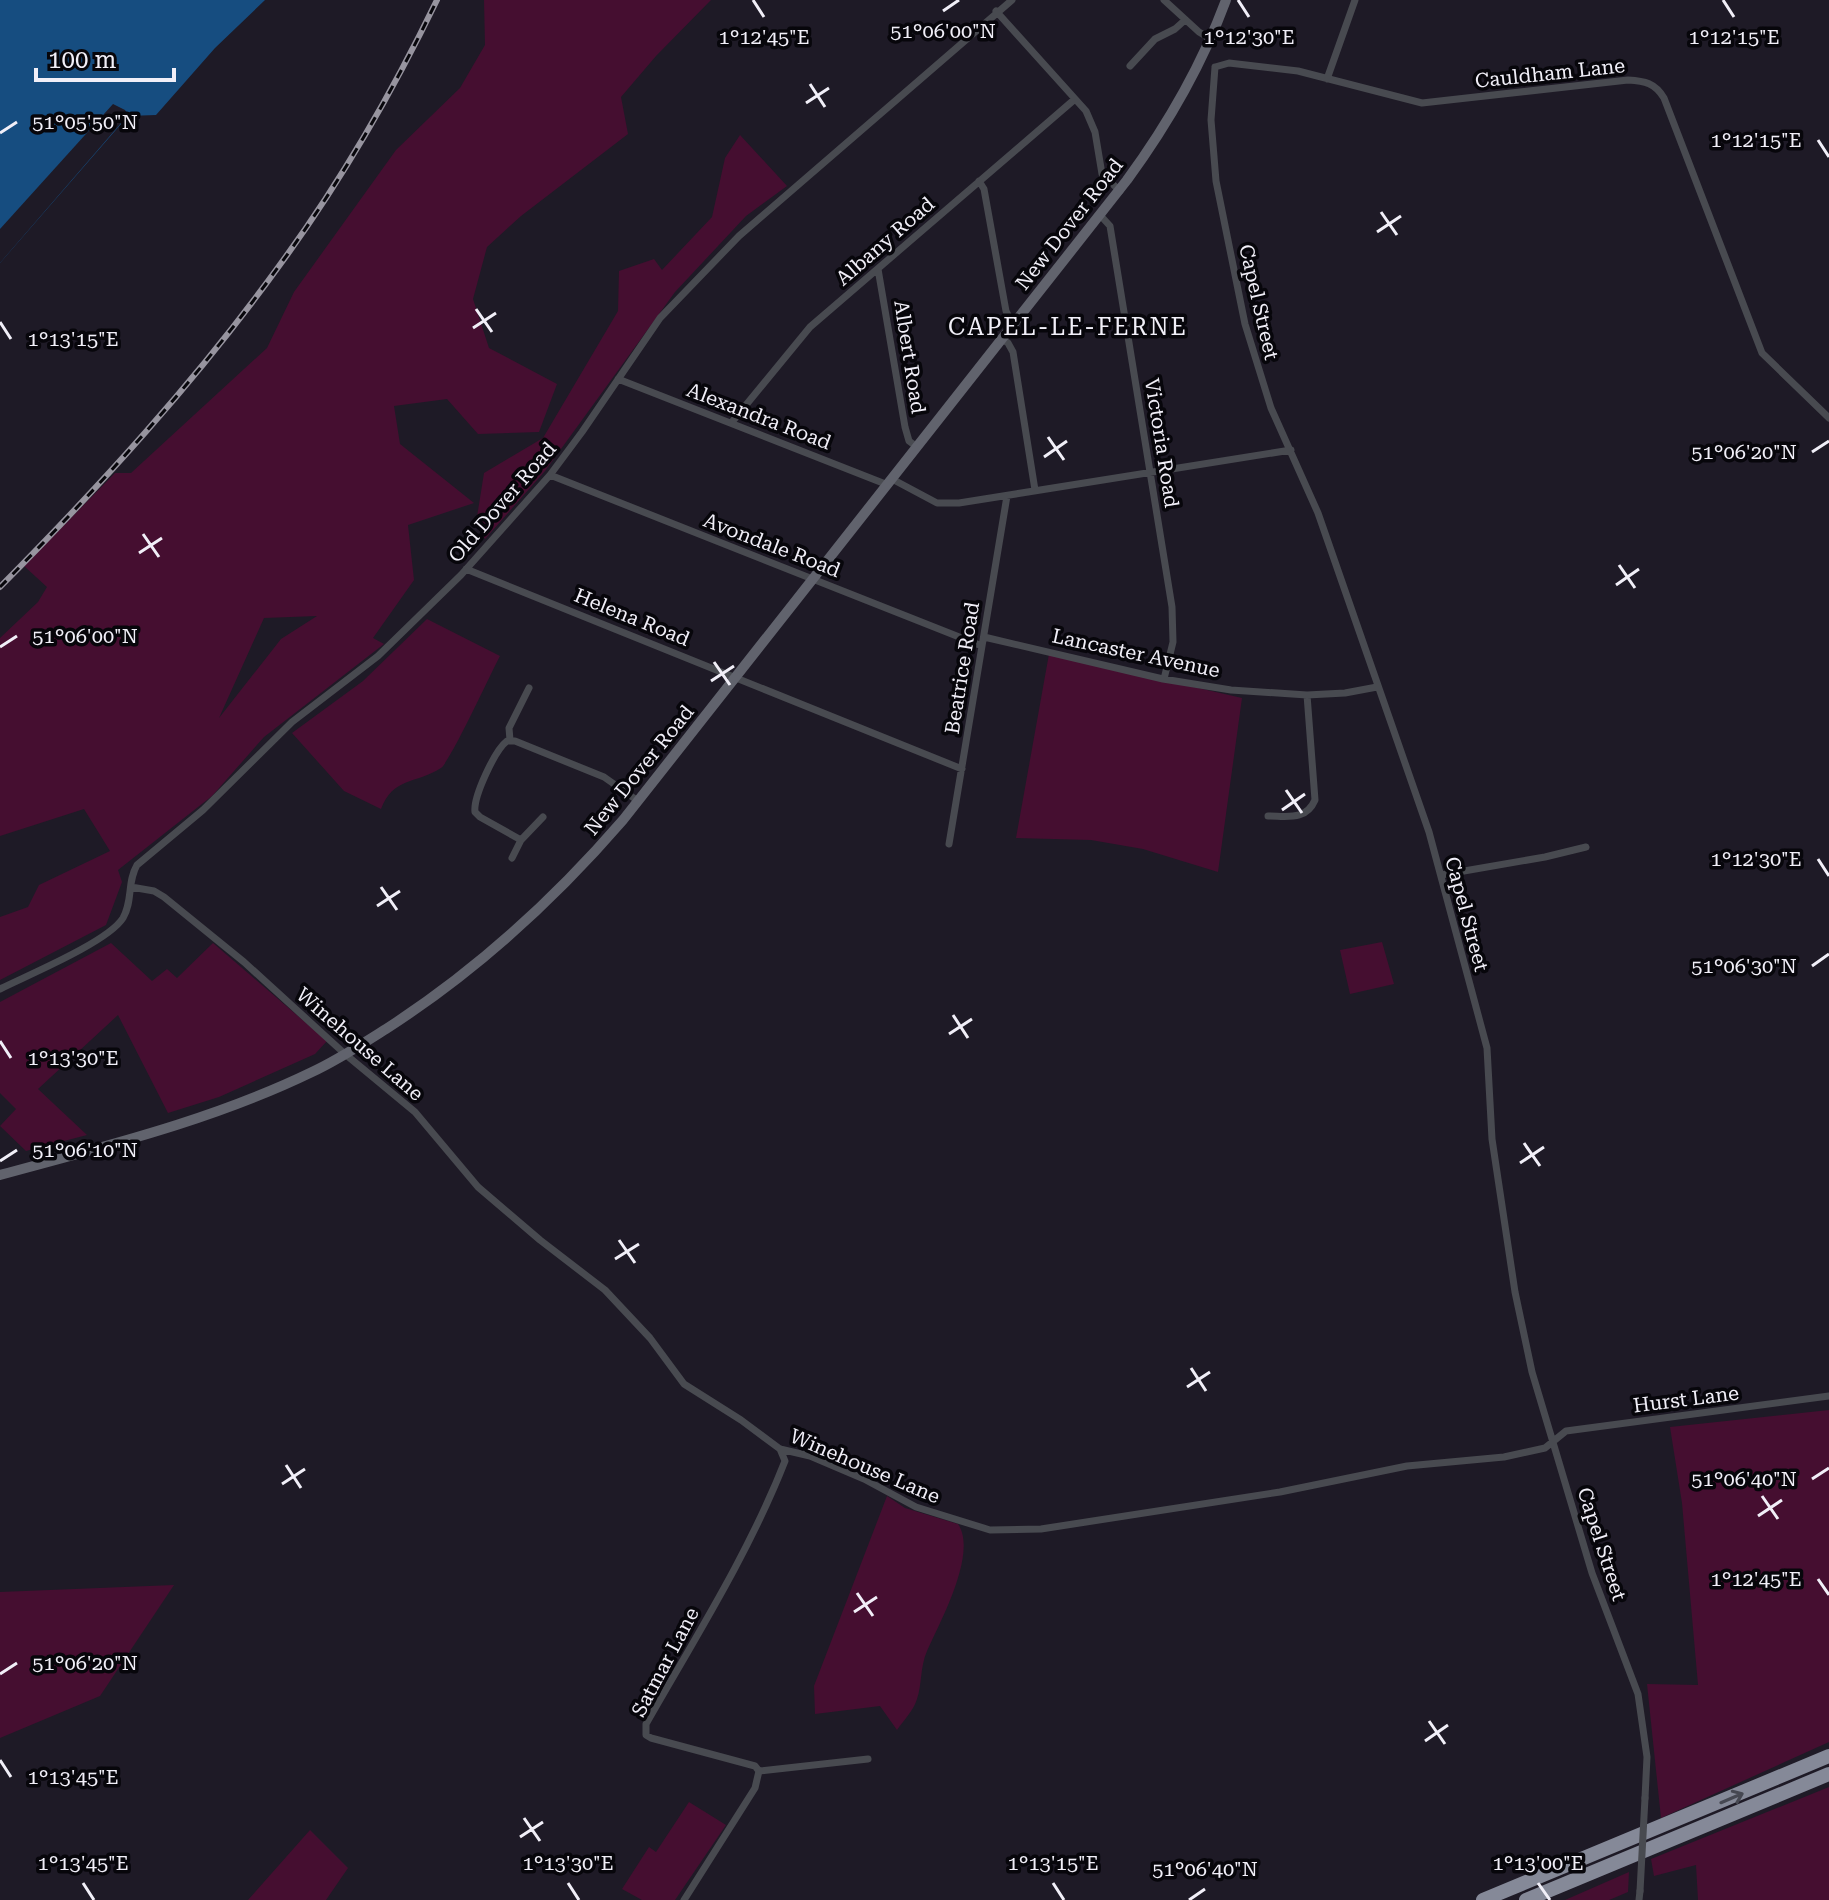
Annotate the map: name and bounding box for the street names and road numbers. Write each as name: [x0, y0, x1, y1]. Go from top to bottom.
street label: Cauldham Lane: [1474, 53, 1626, 93]
street label: New Dover Road: [1010, 153, 1128, 295]
street label: Albany Road: [831, 192, 939, 290]
street label: Capel Street: [1234, 242, 1284, 363]
street label: Albert Road: [889, 299, 931, 416]
street label: Alexandra Road: [684, 377, 835, 455]
street label: Victoria Road: [1140, 377, 1184, 510]
street label: Old Dover Road: [443, 437, 561, 567]
street label: Avondale Road: [700, 508, 844, 582]
street label: Helena Road: [571, 583, 693, 651]
street label: Beatrice Road: [940, 600, 984, 736]
street label: Lancaster Avenue: [1050, 623, 1222, 683]
street label: New Dover Road: [579, 700, 699, 840]
street label: Capel Street: [1440, 854, 1494, 974]
street label: Winehouse Lane: [291, 982, 429, 1106]
street label: Hurst Lane: [1632, 1381, 1740, 1417]
street label: Winehouse Lane: [786, 1424, 944, 1508]
street label: Capel Street: [1572, 1484, 1632, 1604]
street label: Satmar Lane: [626, 1603, 704, 1721]

